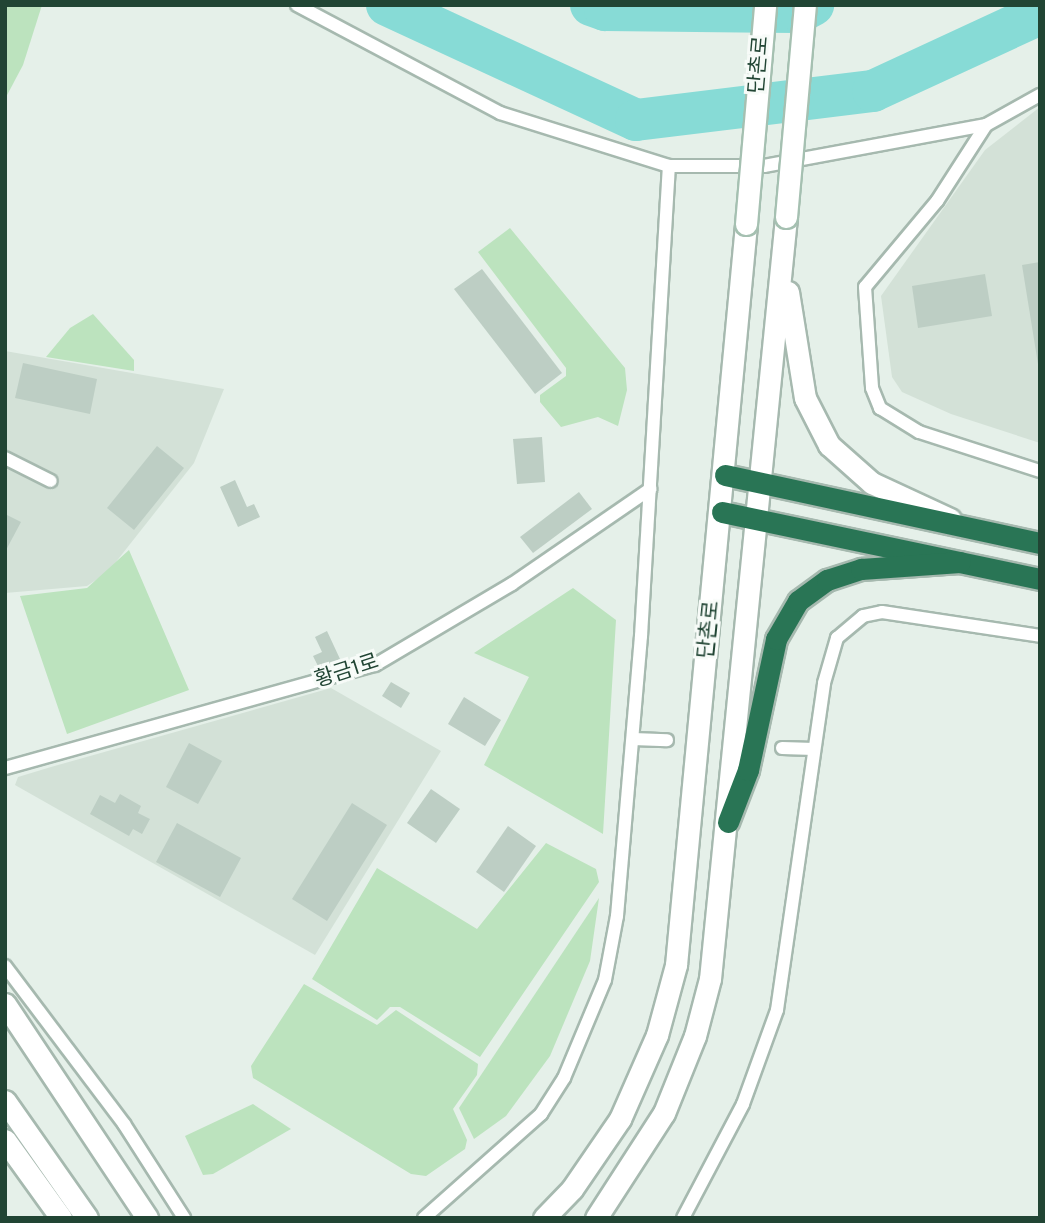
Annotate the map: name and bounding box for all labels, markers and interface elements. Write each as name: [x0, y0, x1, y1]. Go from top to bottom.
street label: 단촌로: [745, 35, 775, 95]
street label: 단촌로: [694, 600, 726, 660]
street label: 황금1로: [312, 650, 382, 694]

